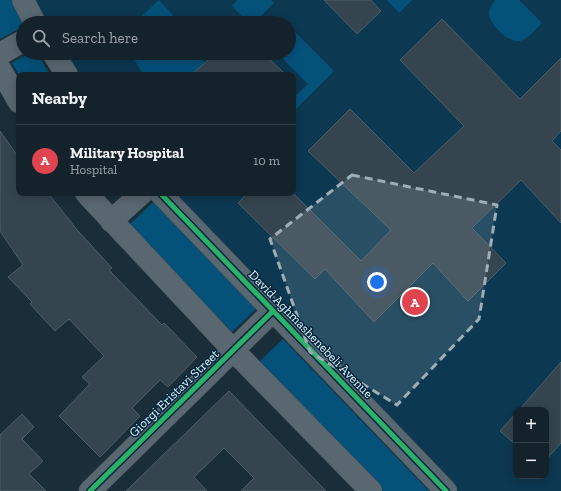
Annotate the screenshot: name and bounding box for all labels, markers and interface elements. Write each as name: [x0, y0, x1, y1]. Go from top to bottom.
search box: [16, 16, 296, 60]
icon: search: [30, 27, 52, 49]
text: Search here: [62, 29, 138, 47]
text: Nearby: [32, 88, 87, 108]
text: Military Hospital: [70, 144, 184, 162]
text: A: [41, 153, 49, 168]
text: 10 m: [253, 153, 280, 168]
text: Hospital: [70, 162, 117, 177]
street label: David Aghmashenebeli Avenue: [246, 267, 376, 401]
your location: [367, 272, 387, 292]
pin: A: [402, 287, 428, 317]
street label: Giorgi Eristavi Street: [126, 346, 222, 440]
map controls: [513, 407, 549, 479]
button: +: [513, 407, 549, 443]
button: −: [513, 443, 549, 479]

